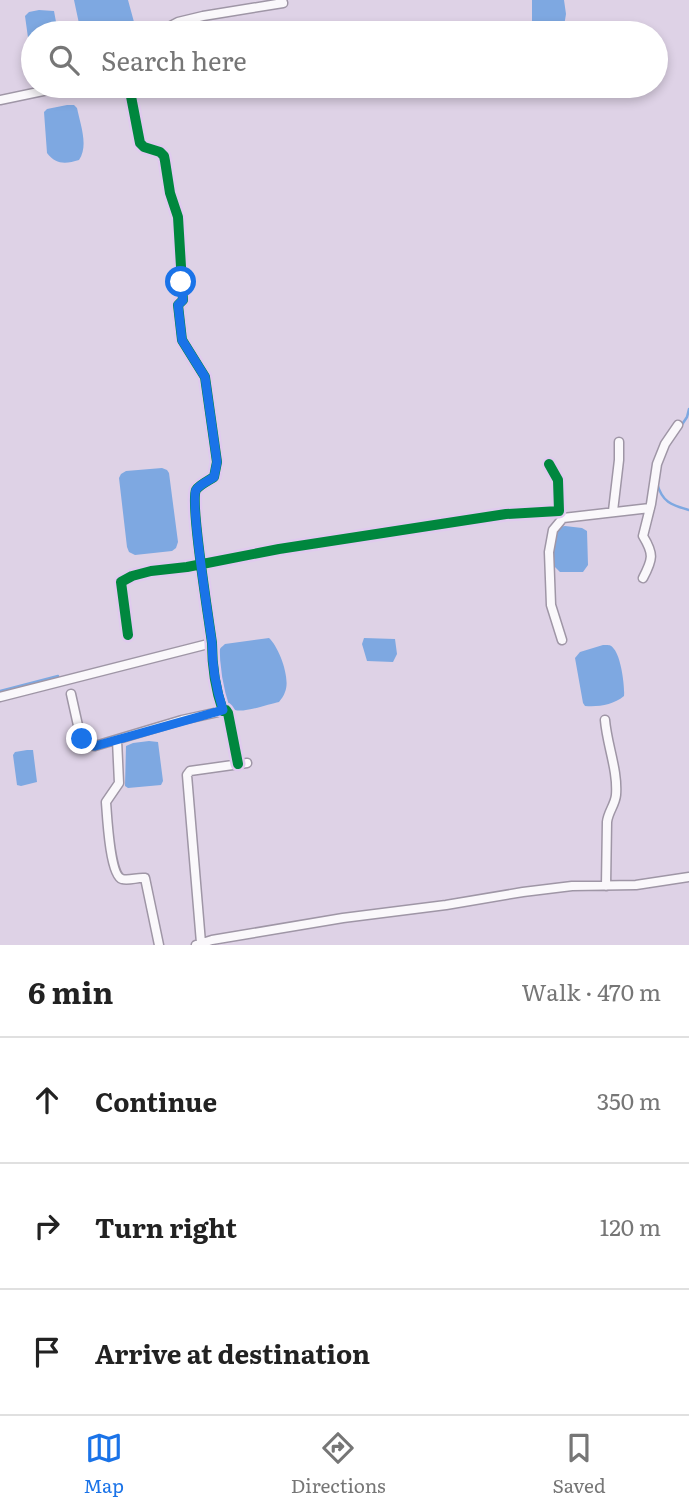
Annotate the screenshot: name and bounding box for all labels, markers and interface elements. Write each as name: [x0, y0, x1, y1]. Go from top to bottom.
search box: [21, 21, 668, 98]
text: Search here: [101, 40, 247, 79]
icon: search: [45, 41, 83, 79]
route start: [165, 266, 196, 297]
route end: [66, 723, 97, 754]
text: 6 min: [28, 969, 113, 1013]
text: Walk · 470 m: [522, 974, 661, 1008]
icon: ahead: [28, 1081, 66, 1119]
text: Continue: [95, 1081, 217, 1120]
text: 350 m: [597, 1083, 661, 1117]
icon: right: [28, 1207, 66, 1245]
text: Turn right: [95, 1207, 237, 1246]
text: 120 m: [600, 1209, 661, 1243]
icon: arrive: [28, 1333, 66, 1371]
text: Arrive at destination: [95, 1333, 370, 1372]
tab: Map: [83, 1429, 124, 1499]
tab: Directions: [291, 1429, 386, 1499]
tab: Saved: [553, 1429, 606, 1499]

